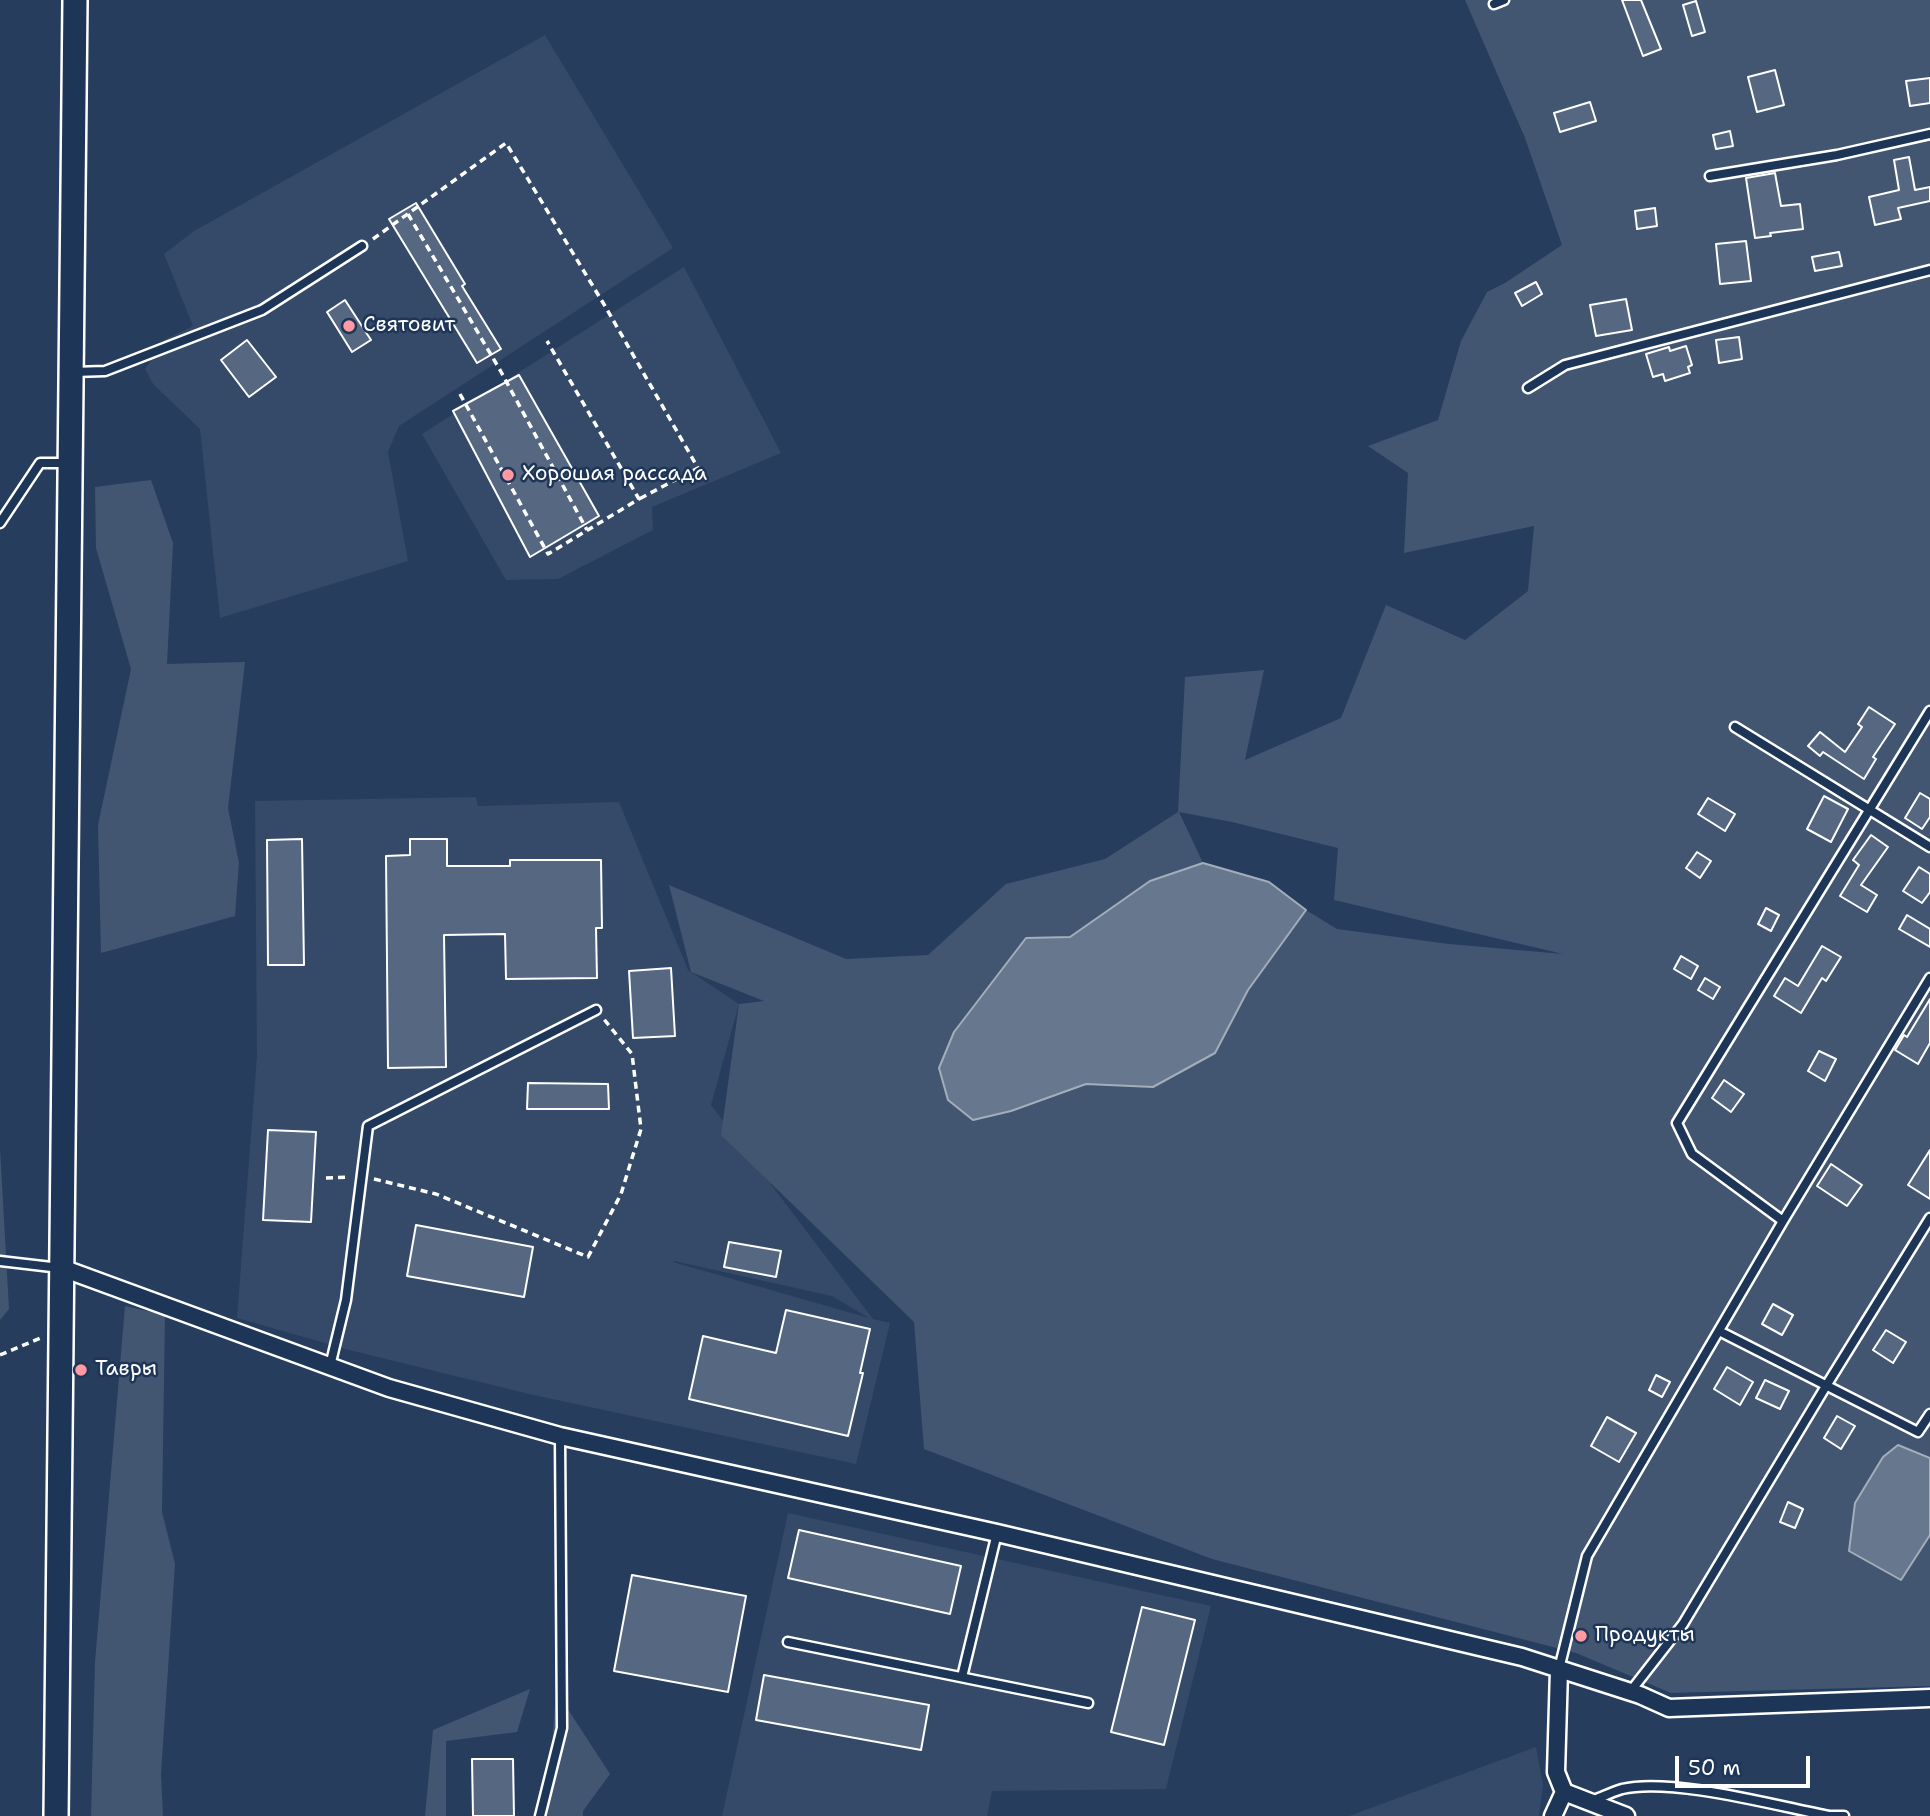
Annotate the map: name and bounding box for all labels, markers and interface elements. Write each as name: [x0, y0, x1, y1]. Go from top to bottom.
place label: Святовит: [363, 313, 455, 339]
marker: Святовит: [341, 318, 357, 334]
place label: Хорошая рассада: [522, 462, 707, 488]
marker: Хорошая рассада: [500, 467, 516, 483]
place label: Тавры: [95, 1357, 157, 1383]
marker: Тавры: [73, 1362, 89, 1378]
place label: Продукты: [1595, 1623, 1695, 1649]
marker: Продукты: [1573, 1628, 1589, 1644]
scale bar: [1678, 1742, 1813, 1786]
text: 50 m: [1688, 1754, 1741, 1782]

